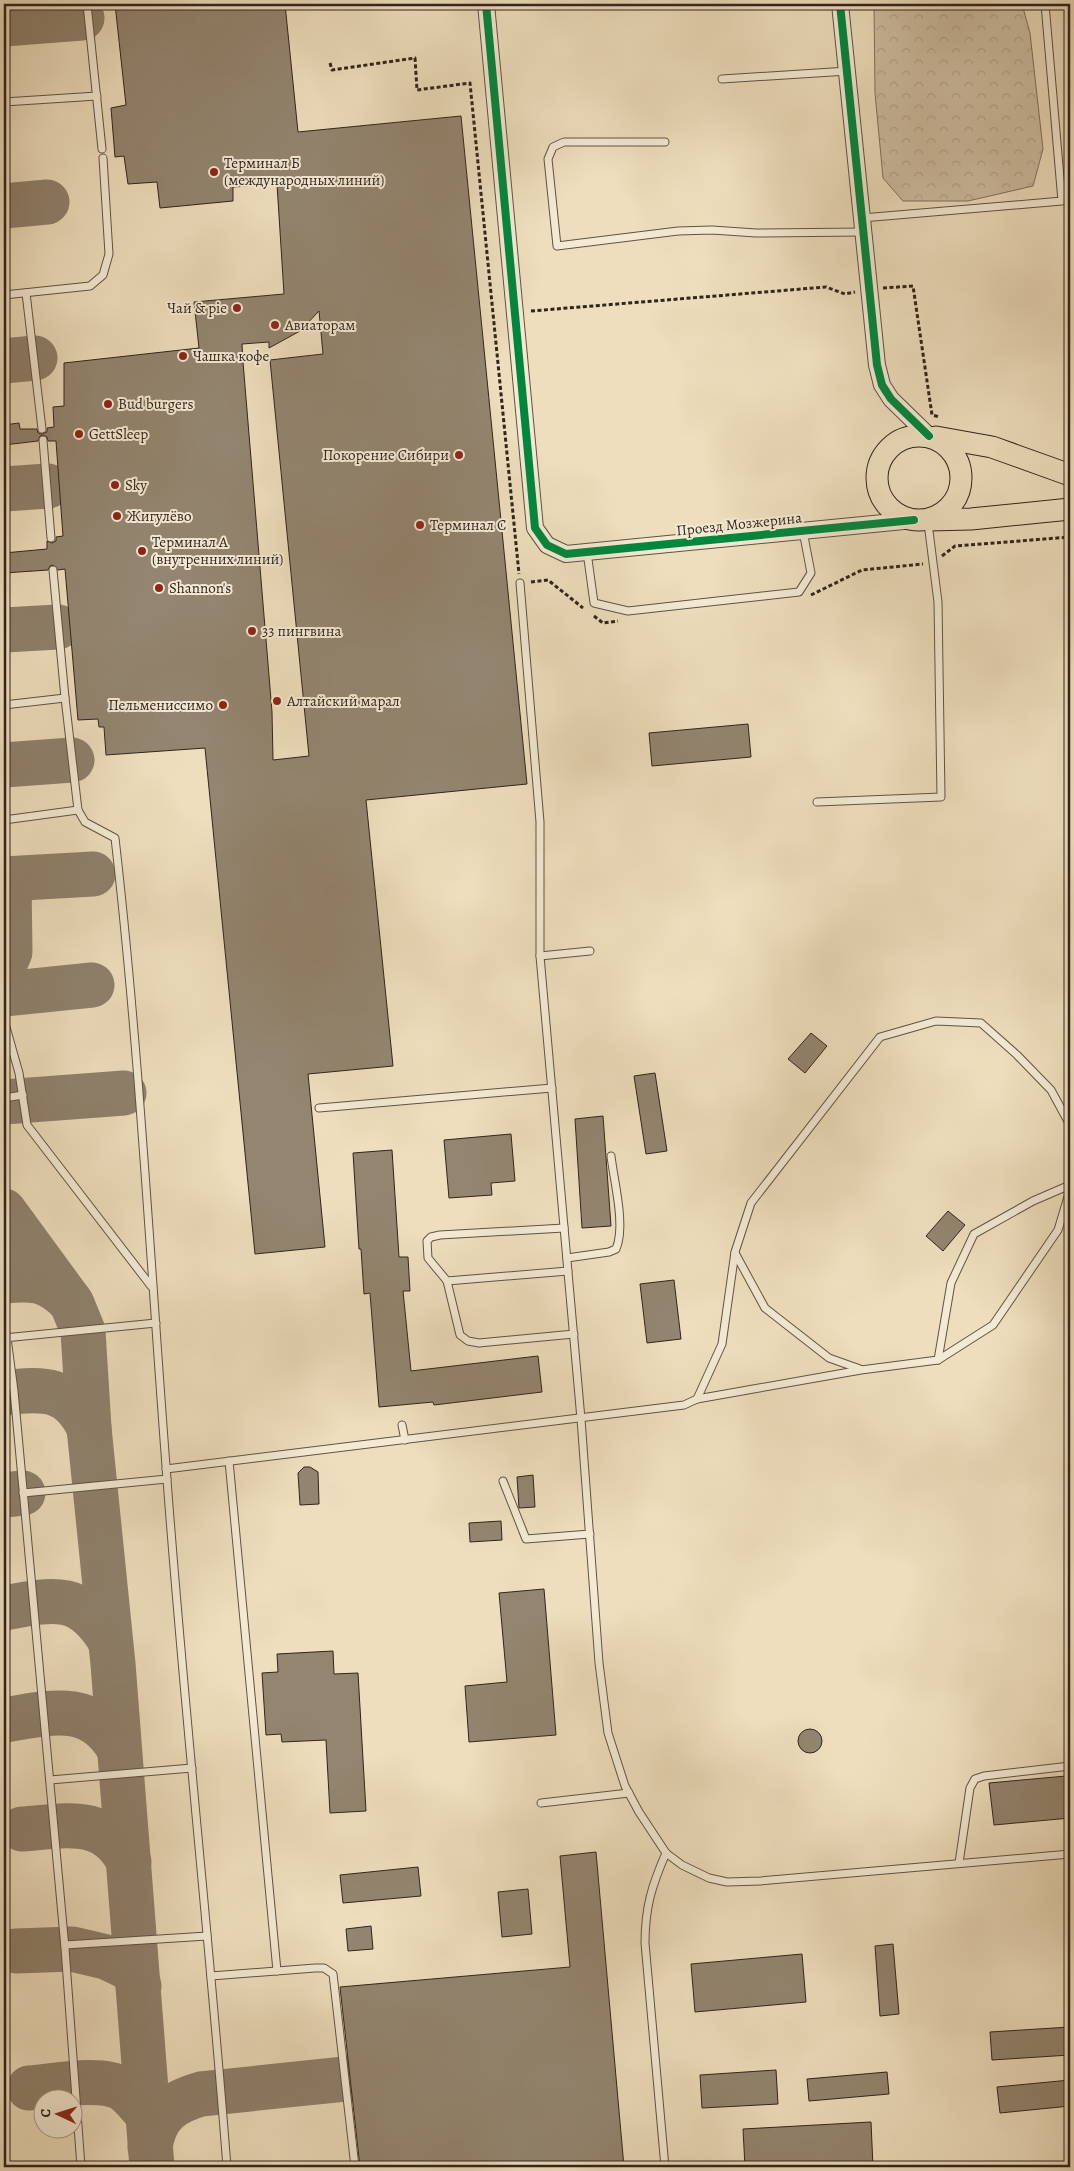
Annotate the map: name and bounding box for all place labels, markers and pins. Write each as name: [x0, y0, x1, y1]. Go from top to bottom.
place label: Терминал Б (международных линий): [224, 153, 384, 190]
marker: Терминал Б (международных линий): [208, 166, 220, 178]
place label: Чай & pie: [167, 298, 227, 318]
marker: Чай & pie: [231, 302, 243, 314]
place label: Авиаторам: [284, 315, 355, 335]
marker: Авиаторам: [269, 319, 281, 331]
place label: Чашка кофе: [193, 346, 269, 366]
marker: Чашка кофе: [177, 350, 189, 362]
place label: Bud burgers: [118, 394, 194, 414]
marker: Bud burgers: [102, 398, 114, 410]
place label: GettSleep: [89, 424, 148, 444]
marker: GettSleep: [73, 428, 85, 440]
place label: Покорение Сибири: [323, 445, 449, 465]
marker: Покорение Сибири: [453, 449, 465, 461]
place label: Sky: [125, 475, 147, 495]
marker: Sky: [109, 479, 121, 491]
place label: Жигулёво: [127, 506, 192, 526]
marker: Жигулёво: [111, 510, 123, 522]
place label: Терминал С: [430, 515, 506, 535]
marker: Терминал С: [414, 519, 426, 531]
place label: Терминал А (внутренних линий): [152, 532, 283, 569]
marker: Терминал А (внутренних линий): [136, 545, 148, 557]
place label: Shannon's: [169, 578, 231, 598]
marker: Shannon's: [153, 582, 165, 594]
place label: 33 пингвина: [262, 621, 341, 641]
marker: 33 пингвина: [246, 625, 258, 637]
place label: Алтайский марал: [286, 691, 400, 711]
place label: Пельмениссимо: [108, 695, 213, 715]
marker: Алтайский марал: [271, 695, 283, 707]
marker: Пельмениссимо: [217, 699, 229, 711]

